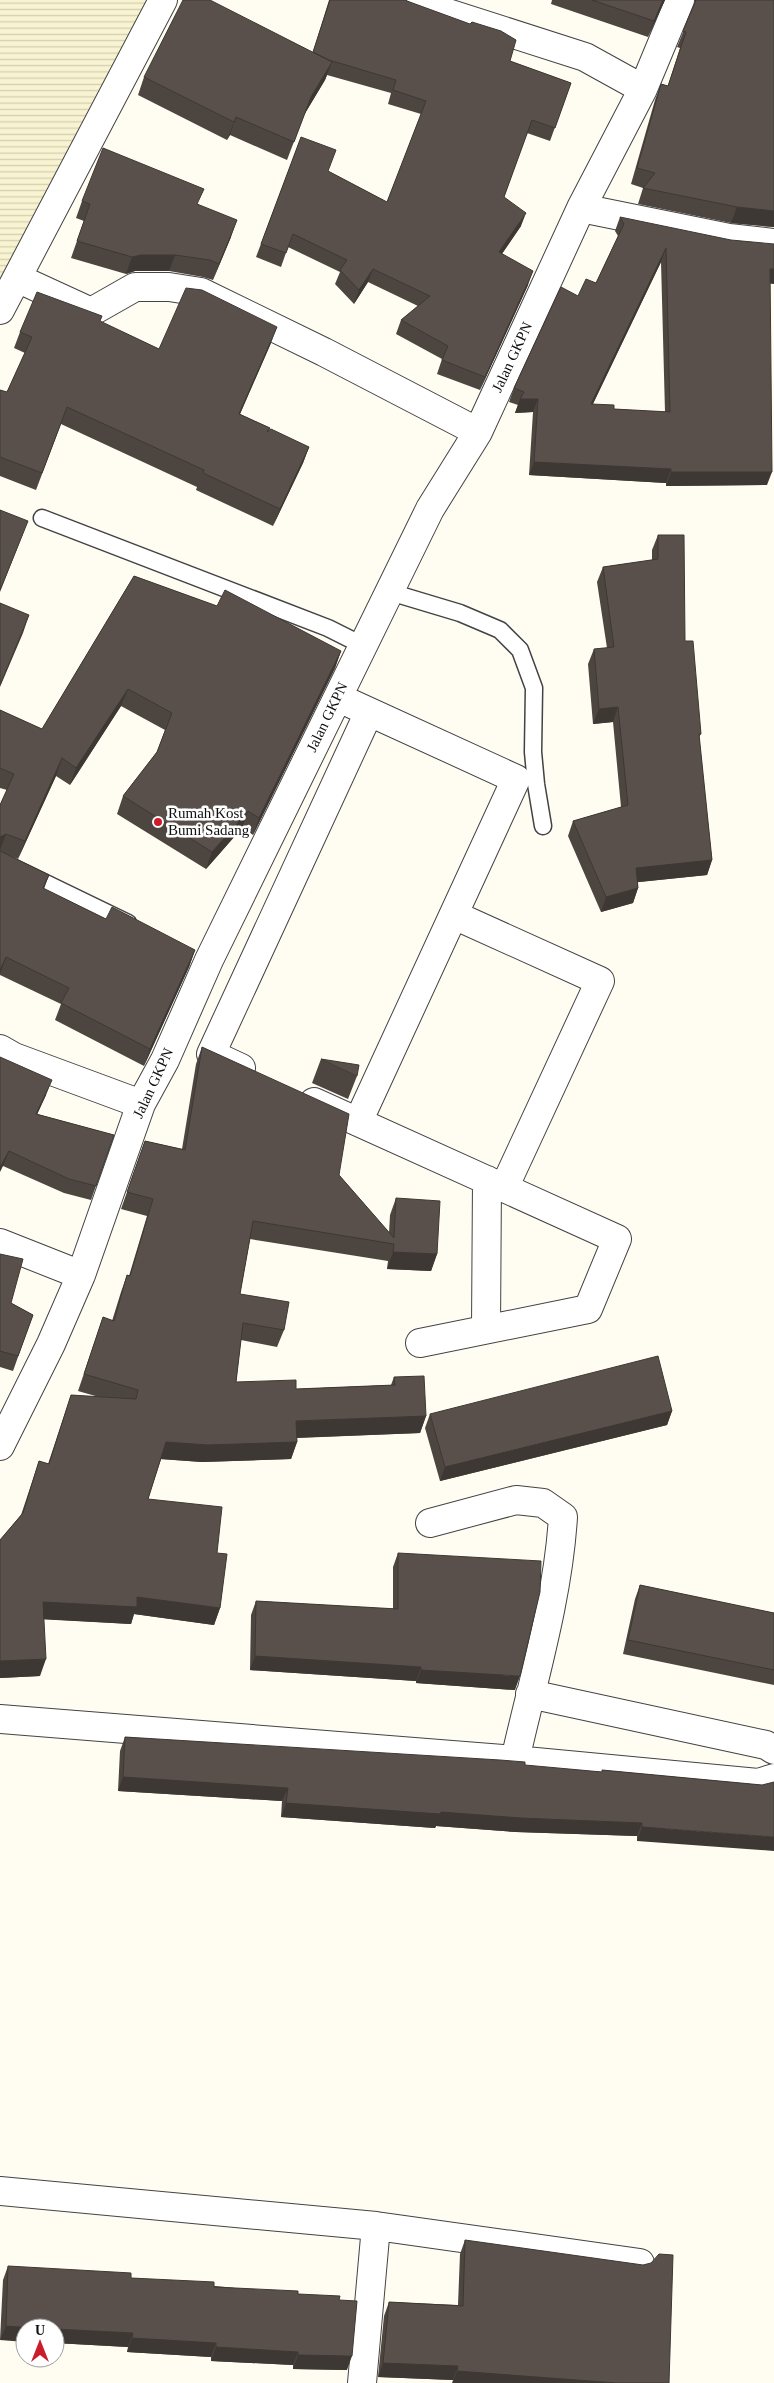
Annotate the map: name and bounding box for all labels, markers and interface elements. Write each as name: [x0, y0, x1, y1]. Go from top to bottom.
street label: Jalan GKPN: [489, 319, 535, 395]
street label: Jalan GKPN: [303, 679, 351, 754]
place label: Rumah Kost Bumi Sadang: [168, 805, 250, 838]
marker: Rumah Kost Bumi Sadang: [152, 816, 164, 828]
street label: Jalan GKPN: [130, 1045, 176, 1121]
north arrow: [15, 2318, 65, 2368]
text: U: [35, 2323, 45, 2338]

